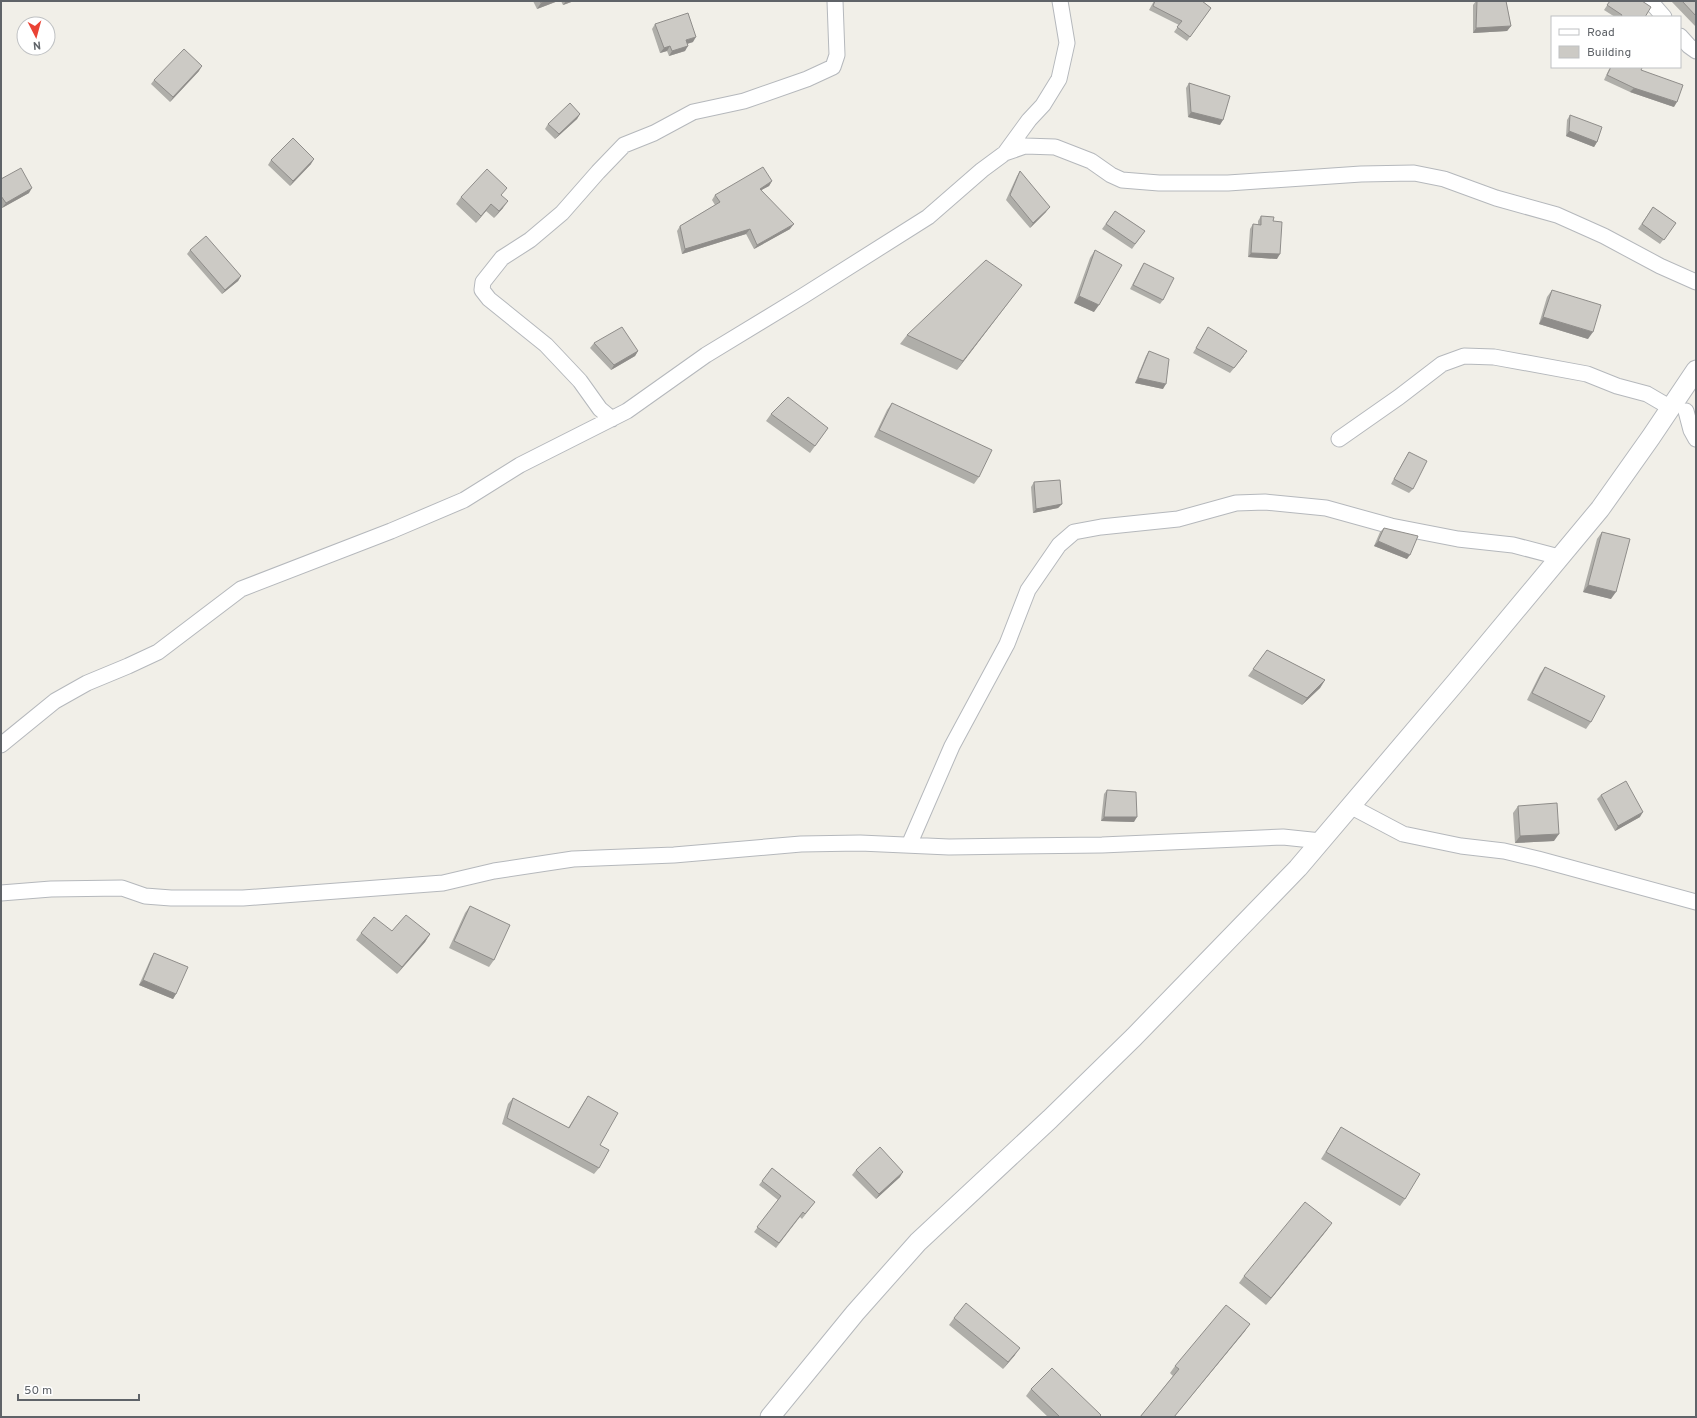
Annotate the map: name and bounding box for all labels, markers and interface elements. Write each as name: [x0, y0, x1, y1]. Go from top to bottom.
north arrow: [16, 16, 56, 56]
legend: [1551, 16, 1681, 68]
text: Road: [1587, 25, 1615, 41]
text: N: [32, 38, 42, 52]
text: Building: [1587, 45, 1631, 61]
scale bar: [18, 1376, 139, 1402]
text: 50 m: [24, 1383, 52, 1399]

